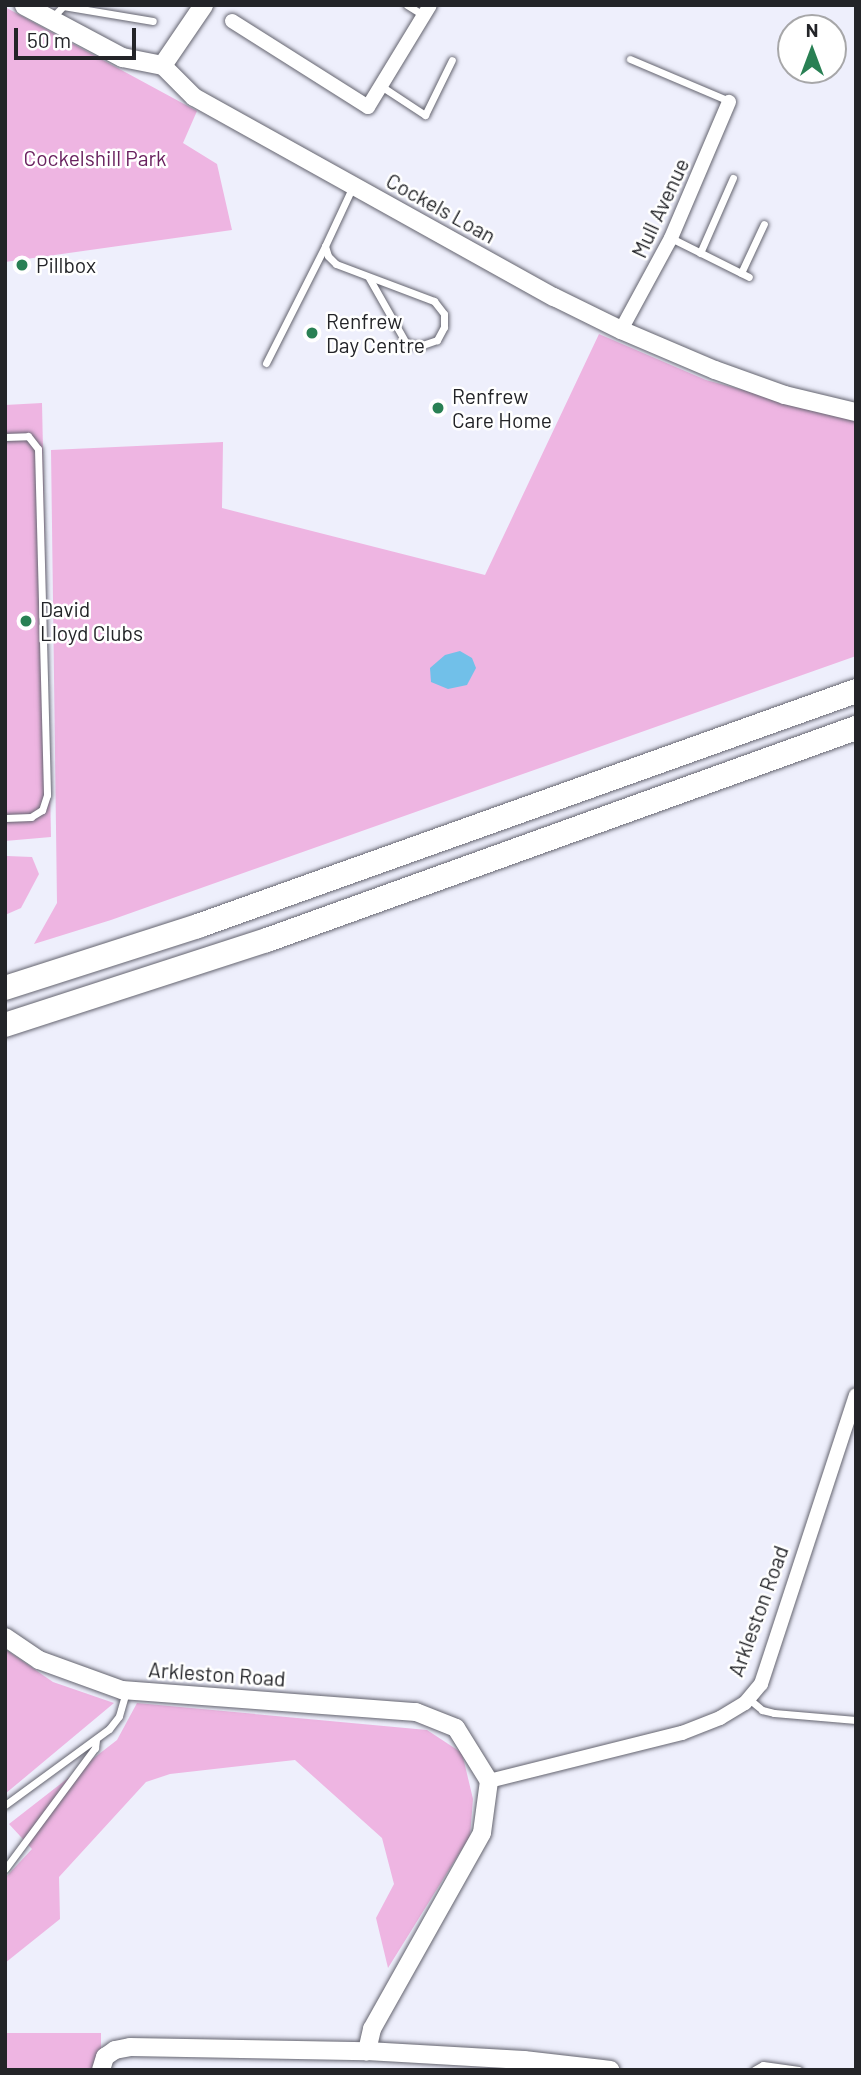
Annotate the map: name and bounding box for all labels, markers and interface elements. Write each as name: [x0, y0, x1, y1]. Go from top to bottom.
scale bar: [18, 14, 140, 58]
north arrow: [777, 14, 847, 84]
text: N: [806, 18, 818, 41]
text: 50 m: [27, 27, 71, 52]
park label: Cockelshill Park: [23, 145, 167, 171]
street label: Mull Avenue: [626, 154, 694, 262]
street label: Cockels Loan: [382, 168, 500, 248]
place label: Pillbox: [36, 252, 96, 278]
marker: Pillbox: [14, 257, 30, 273]
place label: Renfrew Day Centre: [326, 308, 425, 358]
marker: Renfrew Day Centre: [304, 325, 320, 341]
place label: Renfrew Care Home: [452, 383, 552, 433]
marker: Renfrew Care Home: [430, 400, 446, 416]
place label: David Lloyd Clubs: [40, 596, 143, 646]
marker: David Lloyd Clubs: [18, 613, 34, 629]
street label: Arkleston Road: [723, 1542, 793, 1680]
street label: Arkleston Road: [148, 1657, 286, 1691]

